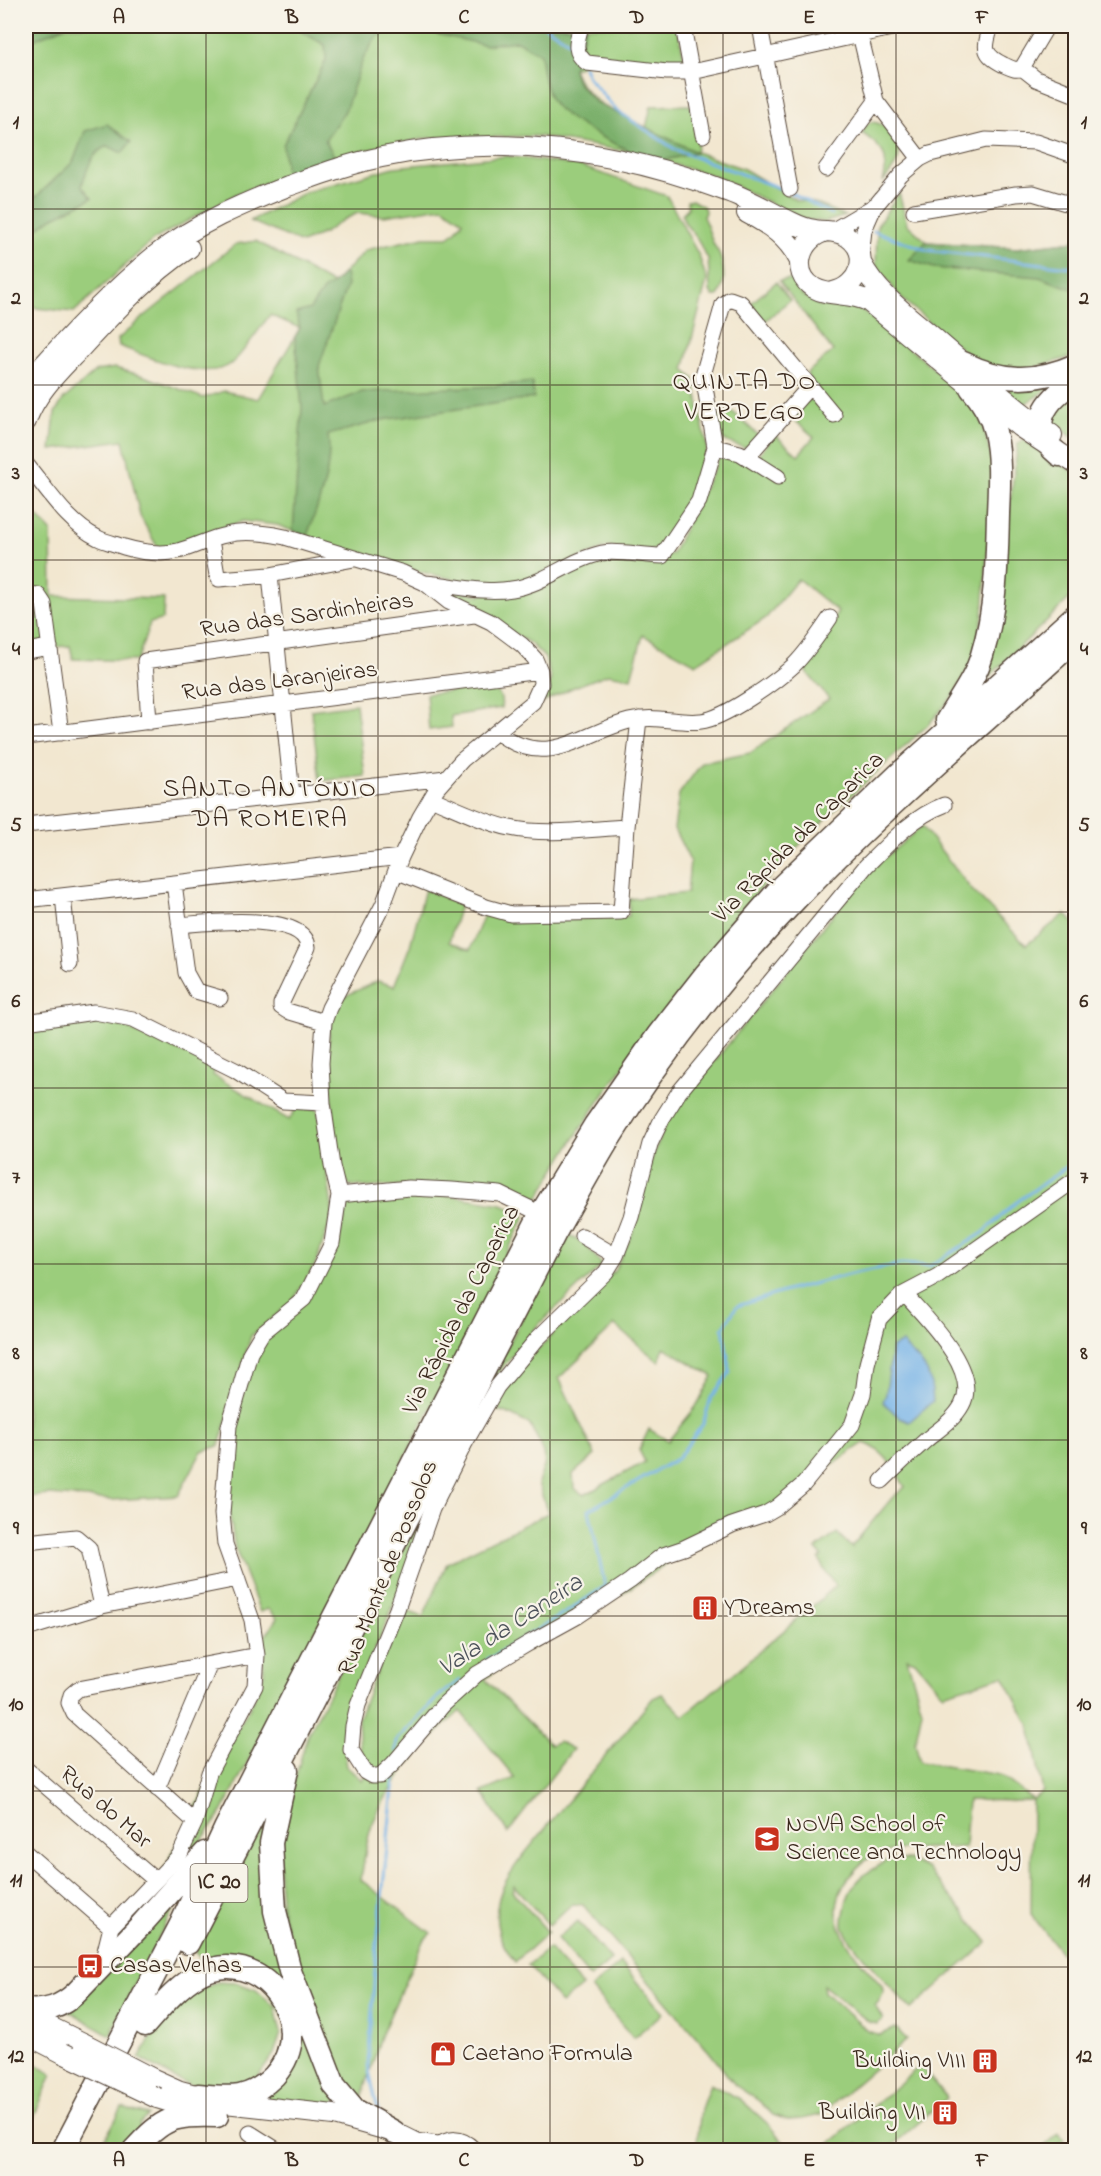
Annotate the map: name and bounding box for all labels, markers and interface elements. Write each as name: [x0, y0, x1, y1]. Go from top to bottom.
text: A: [113, 4, 125, 33]
text: B: [284, 4, 299, 33]
text: C: [459, 4, 470, 33]
text: D: [629, 4, 644, 33]
text: E: [803, 4, 815, 33]
text: F: [975, 4, 989, 33]
text: 1: [13, 109, 20, 138]
text: 1: [1081, 109, 1088, 138]
text: 2: [10, 285, 21, 314]
text: 2: [1078, 285, 1089, 314]
district label: QUINTA DO VERDEGO: [673, 364, 817, 432]
text: 3: [11, 460, 20, 489]
text: 3: [1079, 460, 1088, 489]
street label: Rua das Sardinheiras: [198, 584, 416, 648]
text: 4: [12, 636, 21, 665]
text: 4: [1080, 636, 1089, 665]
street label: Rua das Laranjeiras: [180, 653, 380, 711]
street label: Via Rápida da Caparica: [704, 744, 893, 933]
district label: SANTO ANTÓNIO DA ROMEIRA: [163, 771, 377, 839]
text: 5: [10, 812, 22, 841]
text: 5: [1078, 812, 1090, 841]
text: 6: [12, 988, 21, 1017]
text: 6: [1080, 988, 1089, 1017]
text: 7: [12, 1164, 21, 1193]
text: 7: [1080, 1164, 1089, 1193]
street label: Via Rápida da Caparica: [394, 1199, 530, 1422]
text: 8: [11, 1340, 20, 1369]
text: 8: [1079, 1340, 1088, 1369]
street label: Rua Monte de Possolos: [330, 1455, 448, 1681]
text: 9: [12, 1515, 20, 1544]
text: 9: [1080, 1515, 1088, 1544]
water label: Vala da Caneira: [431, 1564, 592, 1687]
place label: YDreams: [724, 1591, 815, 1626]
building icon: YDreams: [690, 1593, 720, 1623]
text: 10: [9, 1691, 24, 1720]
text: 10: [1077, 1691, 1092, 1720]
street label: Rua do Mar: [51, 1758, 159, 1859]
place label: NOVA School of Science and Technology: [786, 1808, 1021, 1872]
school or university icon: NOVA School of Science and Technology: [752, 1824, 782, 1854]
road number: IC 20: [190, 1864, 248, 1902]
text: 11: [10, 1867, 23, 1896]
text: 11: [1078, 1867, 1091, 1896]
place label: Casas Velhas: [110, 1949, 242, 1984]
bus stop icon: Casas Velhas: [75, 1951, 105, 1981]
place label: Caetano Formula: [462, 2037, 633, 2072]
shop icon: Caetano Formula: [428, 2039, 458, 2069]
text: 12: [8, 2043, 24, 2072]
text: 12: [1076, 2043, 1092, 2072]
place label: Building VIII: [852, 2044, 966, 2079]
building icon: Building VIII: [970, 2046, 1000, 2076]
place label: Building VII: [818, 2096, 926, 2131]
building icon: Building VII: [930, 2098, 960, 2128]
text: A: [113, 2147, 125, 2176]
text: B: [284, 2147, 299, 2176]
text: C: [459, 2147, 470, 2176]
text: D: [629, 2147, 644, 2176]
text: E: [803, 2147, 815, 2176]
text: F: [975, 2147, 989, 2176]

